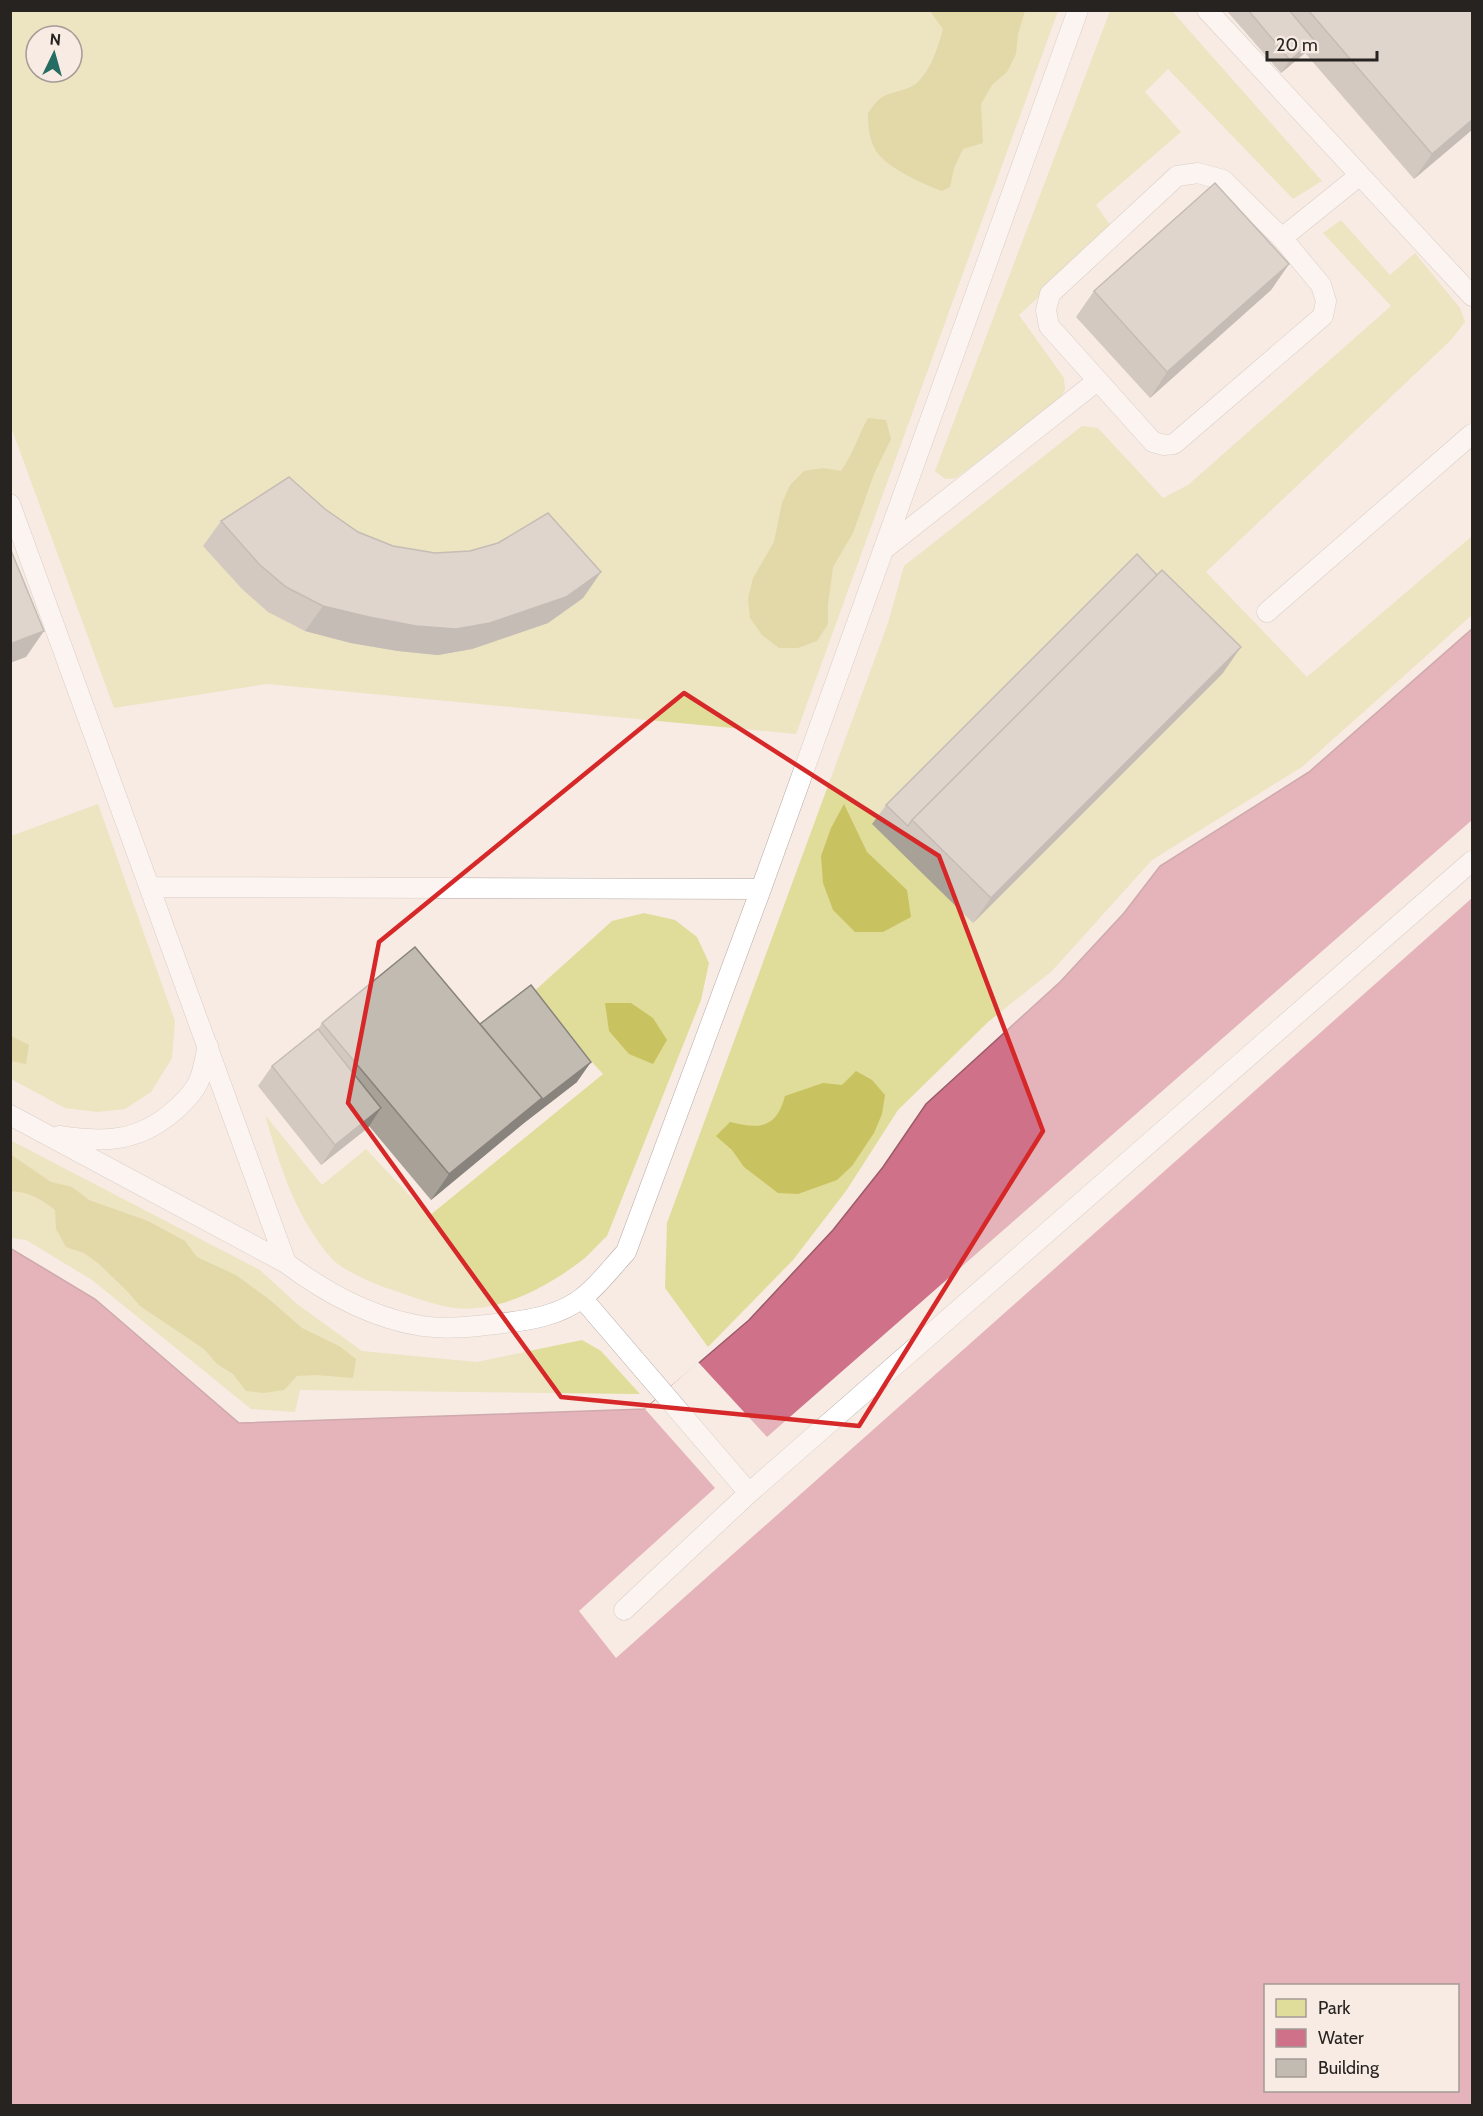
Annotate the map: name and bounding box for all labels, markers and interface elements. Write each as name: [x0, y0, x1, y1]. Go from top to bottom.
north arrow: [24, 24, 84, 84]
scale bar: [1267, 24, 1376, 62]
text: N: [49, 30, 62, 50]
text: 20 m: [1276, 34, 1318, 56]
legend: [1264, 1984, 1459, 2092]
text: Park: [1318, 1997, 1351, 2019]
text: Water: [1318, 2027, 1364, 2049]
text: Building: [1318, 2057, 1380, 2079]

